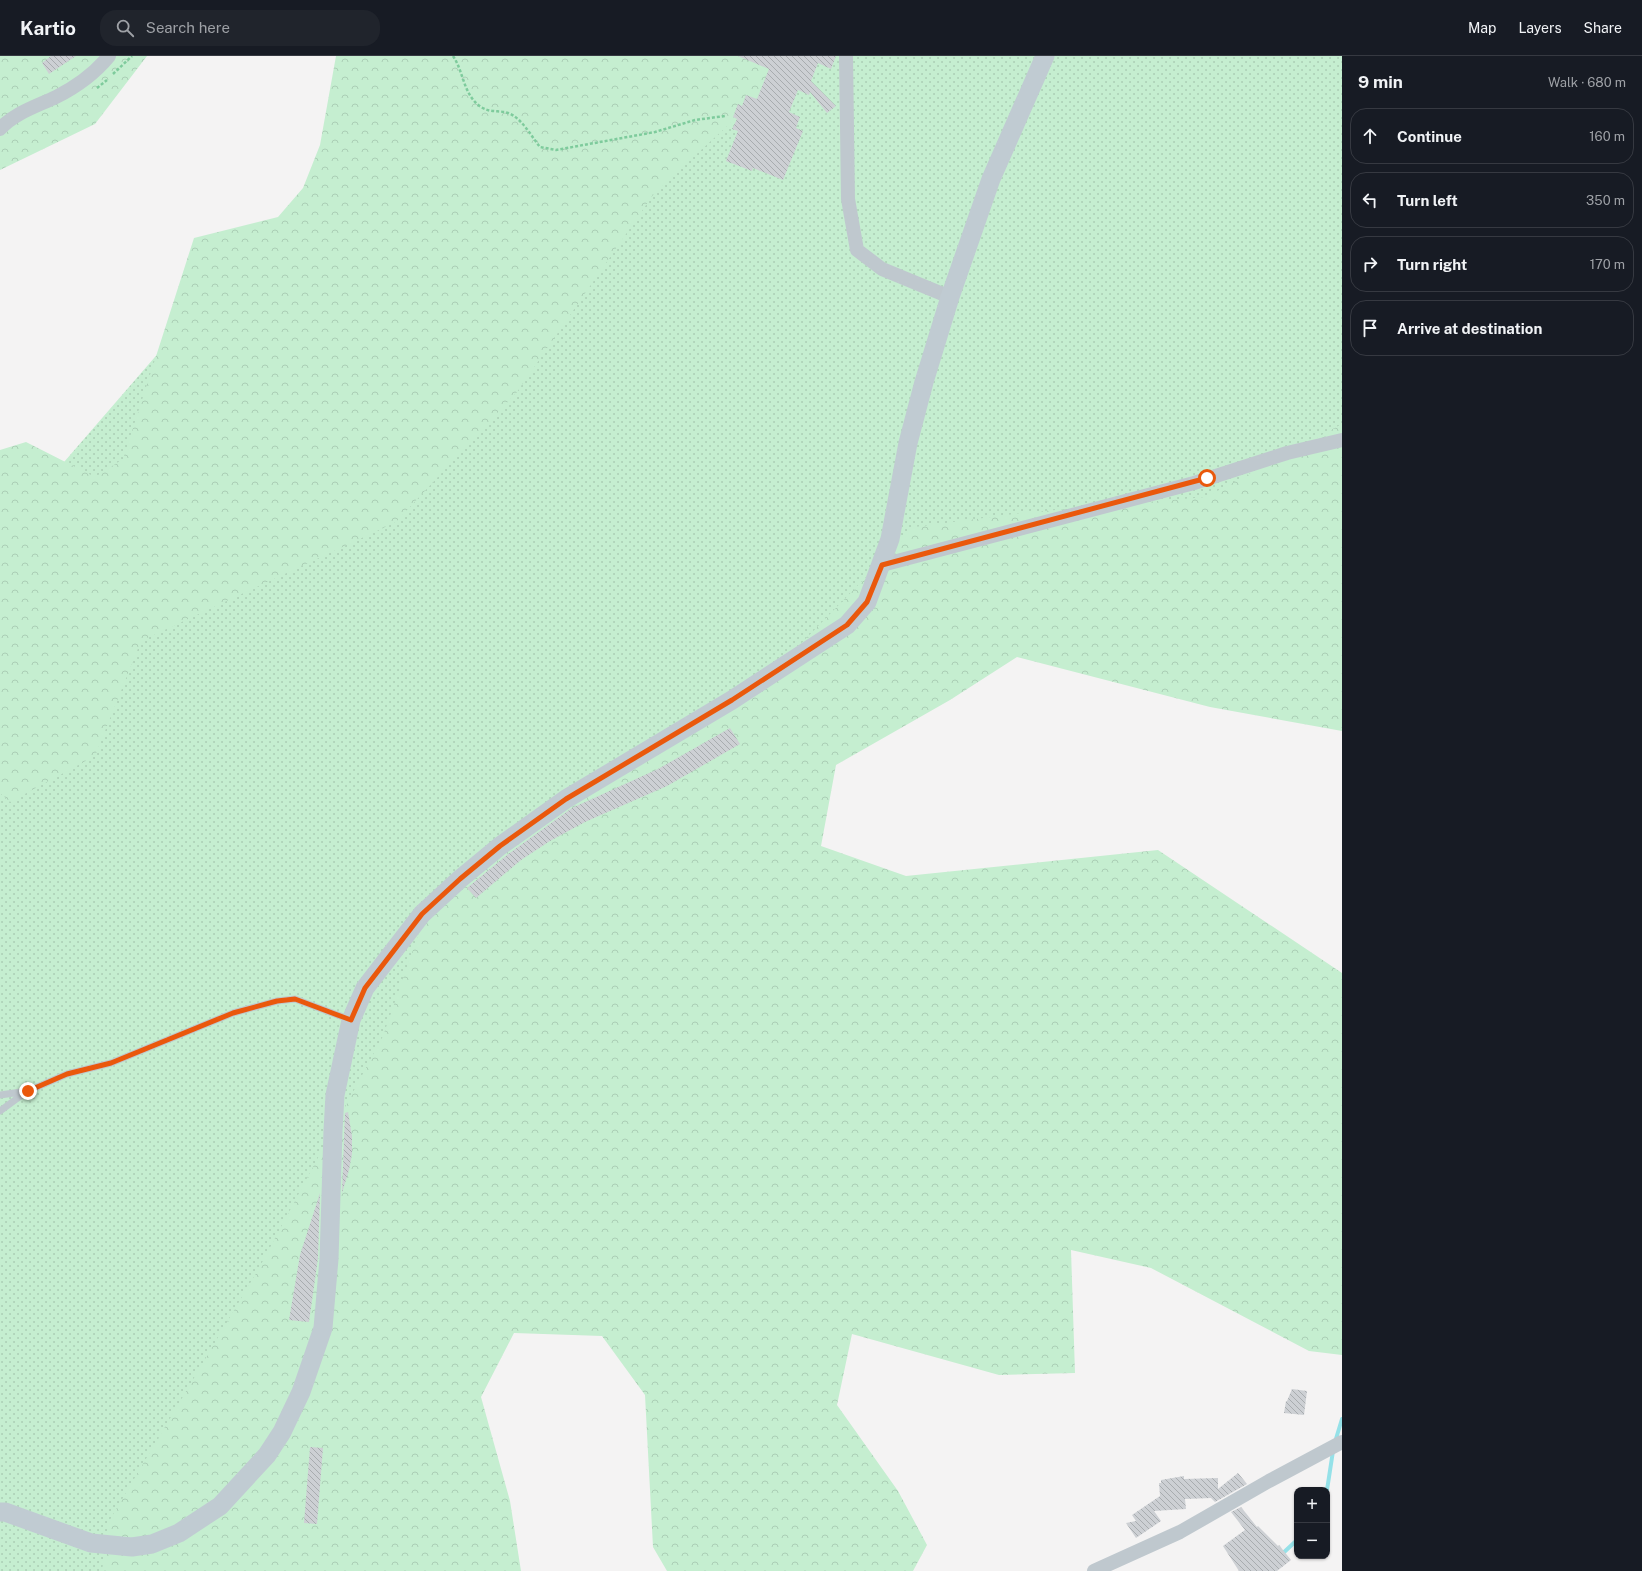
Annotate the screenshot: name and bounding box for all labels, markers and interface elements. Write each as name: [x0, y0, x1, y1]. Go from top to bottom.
search box: [100, 10, 380, 46]
text: Kartio: [20, 17, 76, 39]
icon: search: [114, 17, 136, 39]
text: Search here: [146, 19, 230, 36]
text: Map: [1468, 20, 1496, 36]
text: Layers: [1518, 20, 1562, 36]
text: Share: [1584, 20, 1622, 36]
text: 9 min: [1358, 72, 1403, 92]
text: Walk · 680 m: [1548, 75, 1626, 90]
icon: ahead: [1359, 125, 1381, 147]
text: Continue: [1397, 128, 1462, 145]
text: 160 m: [1589, 129, 1625, 144]
icon: left: [1359, 189, 1381, 211]
text: Turn left: [1397, 192, 1458, 209]
text: 350 m: [1586, 193, 1625, 208]
icon: right: [1359, 253, 1381, 275]
text: Turn right: [1397, 256, 1467, 273]
text: 170 m: [1590, 257, 1625, 272]
icon: arrive: [1359, 317, 1381, 339]
text: Arrive at destination: [1397, 320, 1542, 337]
route start: [1198, 469, 1216, 487]
route end: [19, 1082, 37, 1100]
map controls: [1294, 1487, 1330, 1559]
button: +: [1294, 1487, 1330, 1523]
button: −: [1294, 1523, 1330, 1559]

